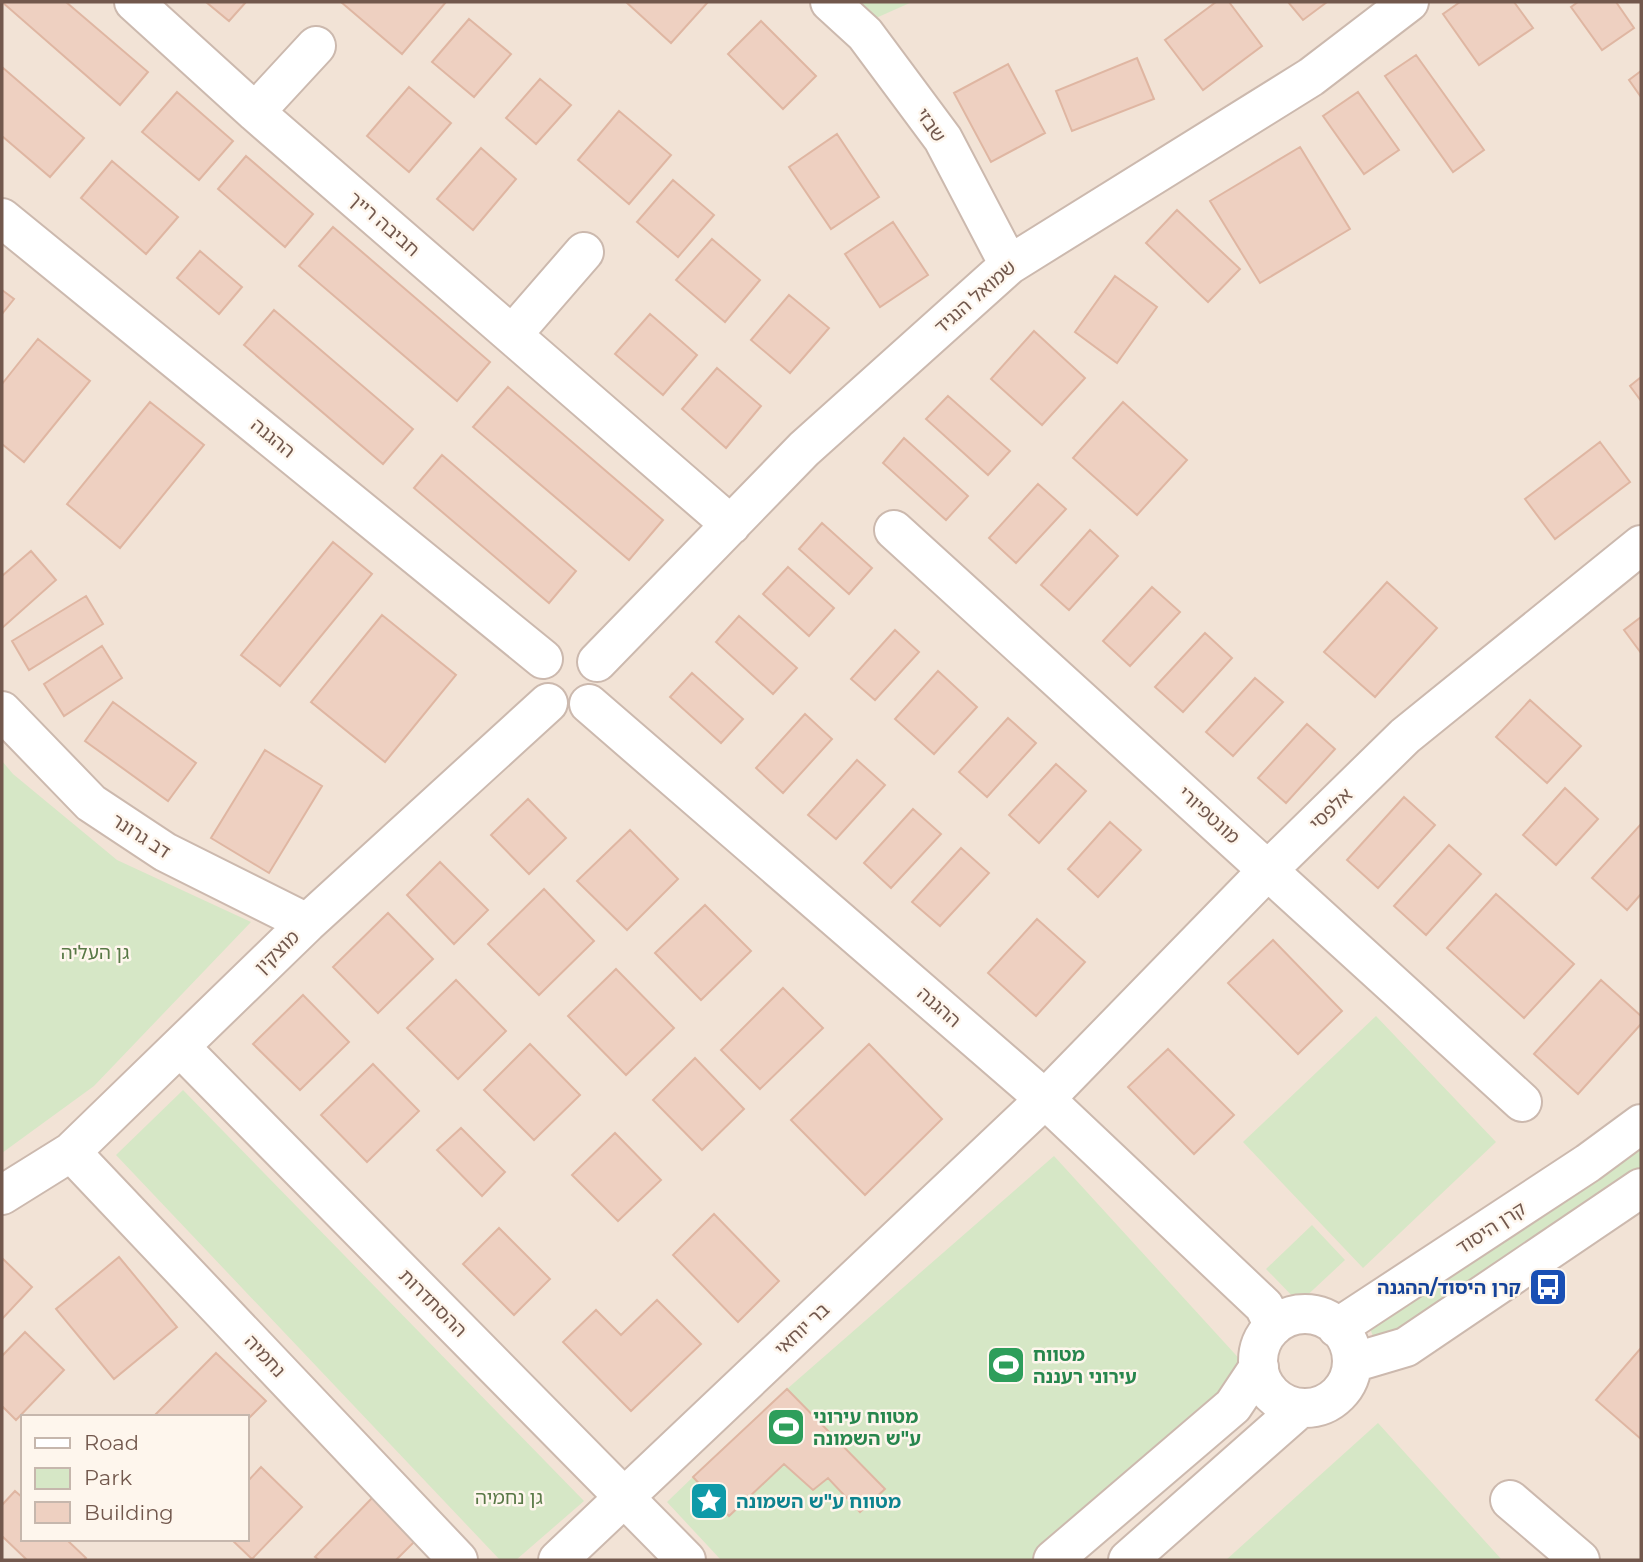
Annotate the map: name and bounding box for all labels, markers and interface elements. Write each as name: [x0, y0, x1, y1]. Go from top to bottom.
street label: שבזי: [911, 104, 951, 146]
street label: חביבה רייך: [344, 187, 424, 261]
street label: שמואל הנגיד: [930, 255, 1020, 339]
street label: ההגנה: [246, 413, 300, 463]
street label: מונטפיורי: [1173, 781, 1245, 849]
street label: אלפסי: [1305, 783, 1357, 835]
street label: דב גרונר: [107, 809, 175, 863]
street label: מוצקין: [250, 925, 304, 979]
park label: גן העליה: [61, 941, 129, 964]
street label: ההגנה: [913, 982, 965, 1032]
street label: קרן היסוד: [1452, 1197, 1530, 1259]
street label: ההסתדרות: [394, 1264, 472, 1342]
bus stop icon: קרן היסוד/ההגנה: [1527, 1266, 1569, 1308]
place label: קרן היסוד/ההגנה: [1377, 1276, 1521, 1299]
street label: בר יוחאי: [770, 1298, 834, 1360]
street label: נחמיה: [240, 1330, 290, 1382]
place label: מטווח עירוני רעננה: [1033, 1343, 1137, 1388]
sports icon: מטווח עירוני רעננה: [985, 1344, 1027, 1386]
place label: מטווח עירוני ע"ש השמונה: [813, 1405, 921, 1450]
sports icon: מטווח עירוני ע"ש השמונה: [765, 1406, 807, 1448]
legend: [21, 1415, 248, 1541]
text: Road: [84, 1430, 139, 1455]
text: Park: [84, 1465, 132, 1490]
place icon: מטווח ע"ש השמונה: [688, 1480, 730, 1522]
park label: גן נחמיה: [475, 1486, 543, 1509]
place label: מטווח ע"ש השמונה: [736, 1490, 901, 1513]
text: Building: [84, 1500, 174, 1525]

